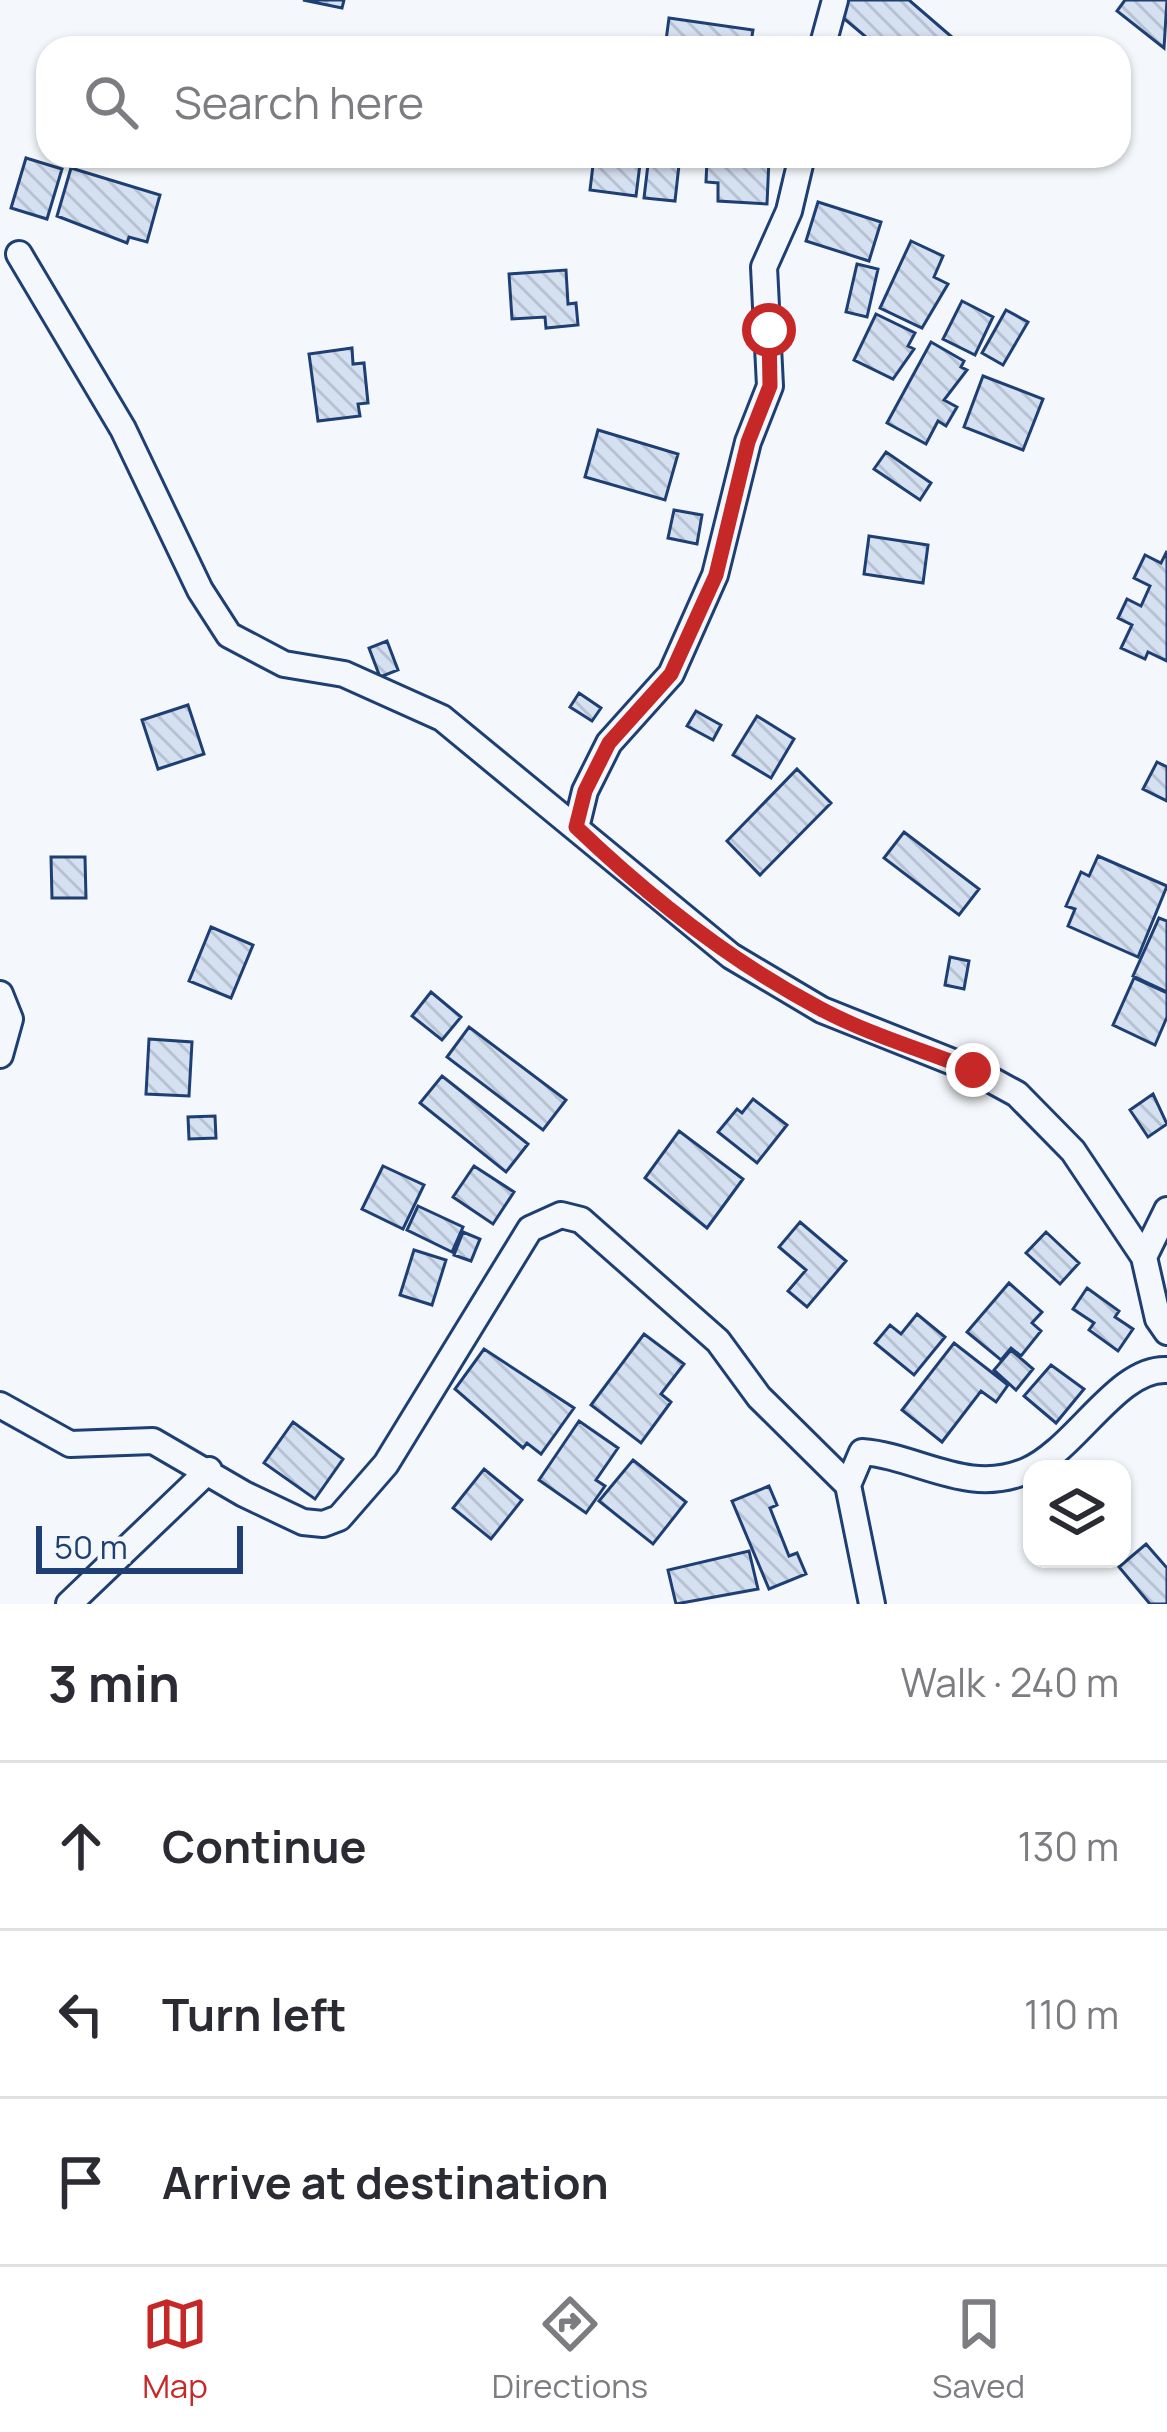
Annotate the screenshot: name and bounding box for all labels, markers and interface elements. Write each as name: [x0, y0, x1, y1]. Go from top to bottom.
search box: [36, 36, 1131, 168]
icon: search: [78, 69, 144, 135]
text: Search here: [174, 71, 424, 133]
route start: [742, 303, 796, 357]
route end: [946, 1043, 1000, 1097]
map controls: [1023, 1460, 1131, 1568]
button: layers: [1023, 1460, 1131, 1568]
scale bar: [36, 1520, 243, 1573]
text: 50 m: [54, 1524, 128, 1569]
text: 3 min: [48, 1648, 180, 1717]
text: Walk · 240 m: [901, 1655, 1119, 1709]
icon: ahead: [48, 1813, 114, 1879]
text: Continue: [162, 1815, 367, 1877]
text: 130 m: [1018, 1819, 1119, 1873]
icon: left: [48, 1981, 114, 2047]
text: Turn left: [162, 1983, 347, 2045]
text: 110 m: [1024, 1987, 1119, 2041]
icon: arrive: [48, 2149, 114, 2215]
text: Arrive at destination: [162, 2151, 609, 2213]
tab: Map: [142, 2291, 208, 2408]
tab: Directions: [492, 2291, 648, 2408]
tab: Saved: [932, 2291, 1025, 2408]

